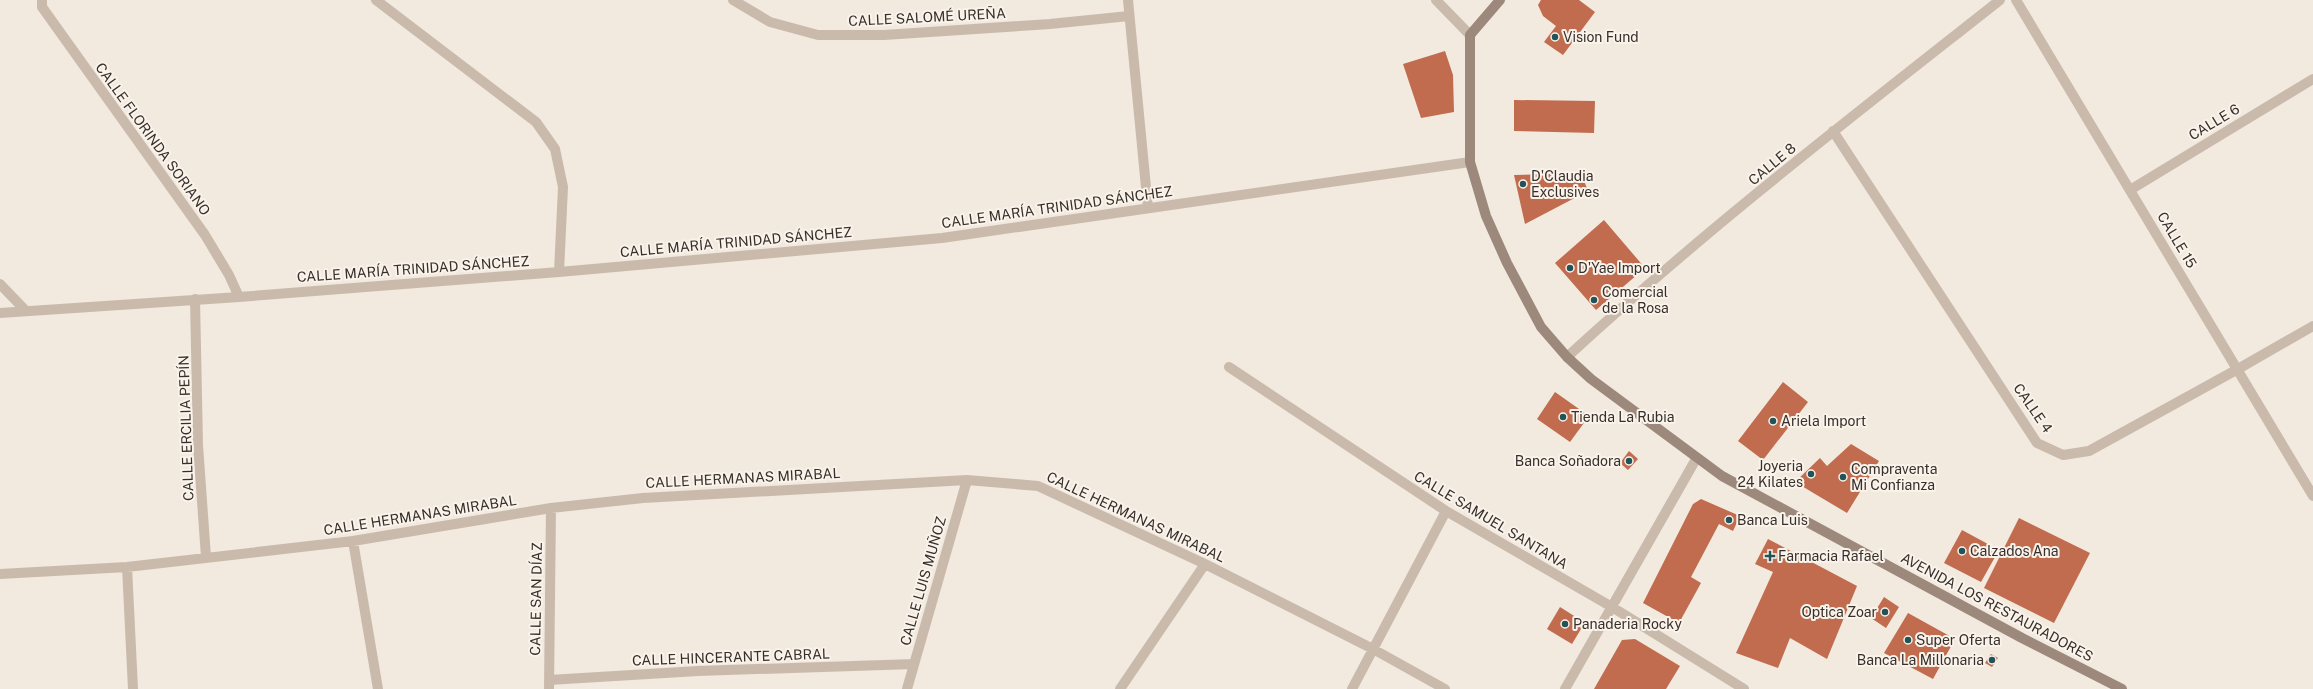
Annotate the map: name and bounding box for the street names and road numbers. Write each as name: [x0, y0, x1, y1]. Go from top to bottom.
street label: CALLE SALOMÉ UREÑA: [848, 4, 1006, 29]
street label: CALLE FLORINDA SORIANO: [92, 60, 214, 218]
street label: CALLE 6: [2186, 100, 2243, 143]
street label: CALLE 8: [1745, 140, 1799, 188]
street label: CALLE MARÍA TRINIDAD SÁNCHEZ: [940, 182, 1174, 231]
street label: CALLE 15: [2154, 209, 2200, 271]
street label: CALLE MARÍA TRINIDAD SÁNCHEZ: [619, 223, 853, 260]
street label: CALLE MARÍA TRINIDAD SÁNCHEZ: [296, 252, 530, 285]
street label: CALLE ERCILIA PEPÍN: [174, 355, 197, 501]
street label: CALLE 4: [2010, 380, 2056, 436]
street label: CALLE HERMANAS MIRABAL: [645, 465, 841, 491]
street label: CALLE SAMUEL SANTANA: [1411, 468, 1571, 572]
street label: CALLE HERMANAS MIRABAL: [1044, 469, 1228, 565]
street label: CALLE HERMANAS MIRABAL: [322, 492, 518, 538]
street label: CALLE LUIS MUÑOZ: [896, 514, 949, 647]
street label: CALLE SAN DÍAZ: [526, 542, 545, 656]
street label: AVENIDA LOS RESTAURADORES: [1898, 549, 2096, 665]
street label: CALLE HINCERANTE CABRAL: [632, 646, 830, 668]

